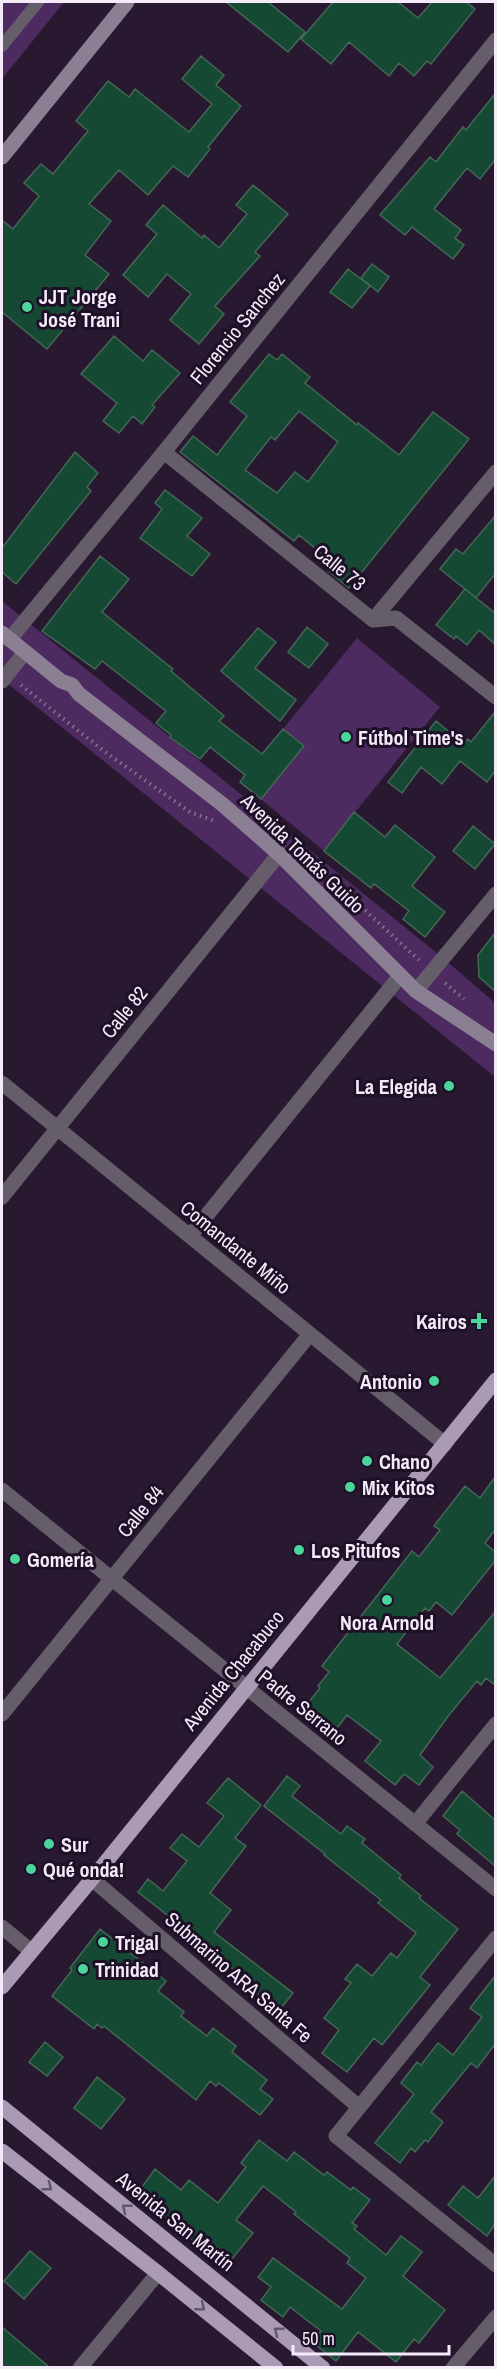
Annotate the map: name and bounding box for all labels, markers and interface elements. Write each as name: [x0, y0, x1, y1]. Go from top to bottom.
street label: Florencio Sanchez: [183, 266, 291, 390]
place label: JJT Jorge José Trani: [39, 283, 120, 333]
marker: JJT Jorge José Trani: [20, 300, 34, 314]
street label: Calle 73: [308, 538, 372, 596]
place label: Fútbol Time's: [358, 724, 464, 751]
marker: Fútbol Time's: [339, 730, 353, 744]
street label: Avenida Tomás Guido: [235, 786, 371, 919]
street label: Calle 82: [95, 980, 153, 1044]
place label: La Elegida: [355, 1073, 437, 1100]
marker: La Elegida: [442, 1079, 456, 1093]
street label: Comandante Miño: [175, 1194, 297, 1300]
place label: Kairos: [416, 1308, 467, 1335]
marker: Kairos: [472, 1314, 486, 1328]
place label: Antonio: [360, 1368, 422, 1395]
marker: Antonio: [427, 1374, 441, 1388]
place label: Chano: [379, 1448, 430, 1475]
marker: Chano: [360, 1454, 374, 1468]
place label: Mix Kitos: [362, 1474, 435, 1501]
street label: Calle 84: [111, 1479, 169, 1543]
marker: Mix Kitos: [343, 1480, 357, 1494]
place label: Los Pitufos: [311, 1537, 400, 1564]
marker: Los Pitufos: [292, 1543, 306, 1557]
place label: Gomería: [27, 1546, 94, 1573]
marker: Gomería: [8, 1552, 22, 1566]
marker: Nora Arnold: [380, 1593, 394, 1607]
street label: Avenida Chacabuco: [175, 1604, 290, 1737]
place label: Nora Arnold: [340, 1609, 434, 1636]
street label: Padre Serrano: [253, 1663, 353, 1751]
place label: Sur: [61, 1831, 89, 1858]
marker: Sur: [42, 1837, 56, 1851]
place label: Qué onda!: [43, 1856, 124, 1883]
marker: Qué onda!: [24, 1862, 38, 1876]
street label: Submarino ARA Santa Fe: [160, 1905, 318, 2049]
place label: Trigal: [115, 1929, 159, 1956]
marker: Trigal: [96, 1935, 110, 1949]
place label: Trinidad: [95, 1956, 159, 1983]
marker: Trinidad: [76, 1962, 90, 1976]
street label: Avenida San Martín: [111, 2164, 241, 2277]
one-way arrow: [41, 2179, 52, 2190]
one-way arrow: [122, 2204, 133, 2215]
one-way arrow: [194, 2300, 205, 2311]
scale bar: [293, 2318, 449, 2356]
text: 50 m: [302, 2326, 335, 2351]
one-way arrow: [274, 2327, 285, 2338]

